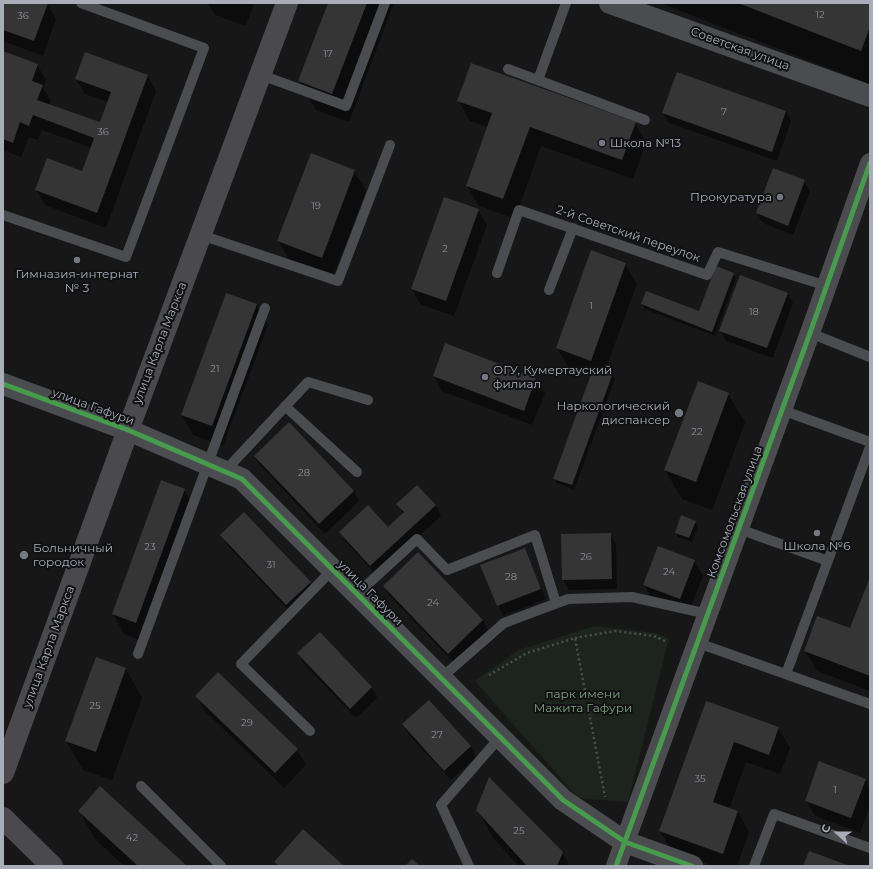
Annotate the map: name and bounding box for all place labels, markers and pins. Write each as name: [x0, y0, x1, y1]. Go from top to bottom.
place label: Школа №13: [610, 136, 681, 150]
marker: Школа №13: [597, 138, 607, 148]
place label: Прокуратура: [690, 190, 772, 204]
marker: Прокуратура: [775, 192, 785, 202]
marker: Гимназия-интернат № 3: [72, 255, 82, 265]
place label: Гимназия-интернат № 3: [16, 267, 138, 295]
place label: ОГУ, Кумертауский филиал: [493, 363, 612, 391]
marker: ОГУ, Кумертауский филиал: [480, 372, 490, 382]
place label: Наркологический диспансер: [557, 399, 670, 427]
marker: Наркологический диспансер: [673, 407, 685, 419]
marker: Школа №6: [812, 528, 822, 538]
place label: Школа №6: [783, 539, 851, 553]
place label: Больничный городок: [33, 541, 113, 569]
marker: Больничный городок: [18, 549, 30, 561]

